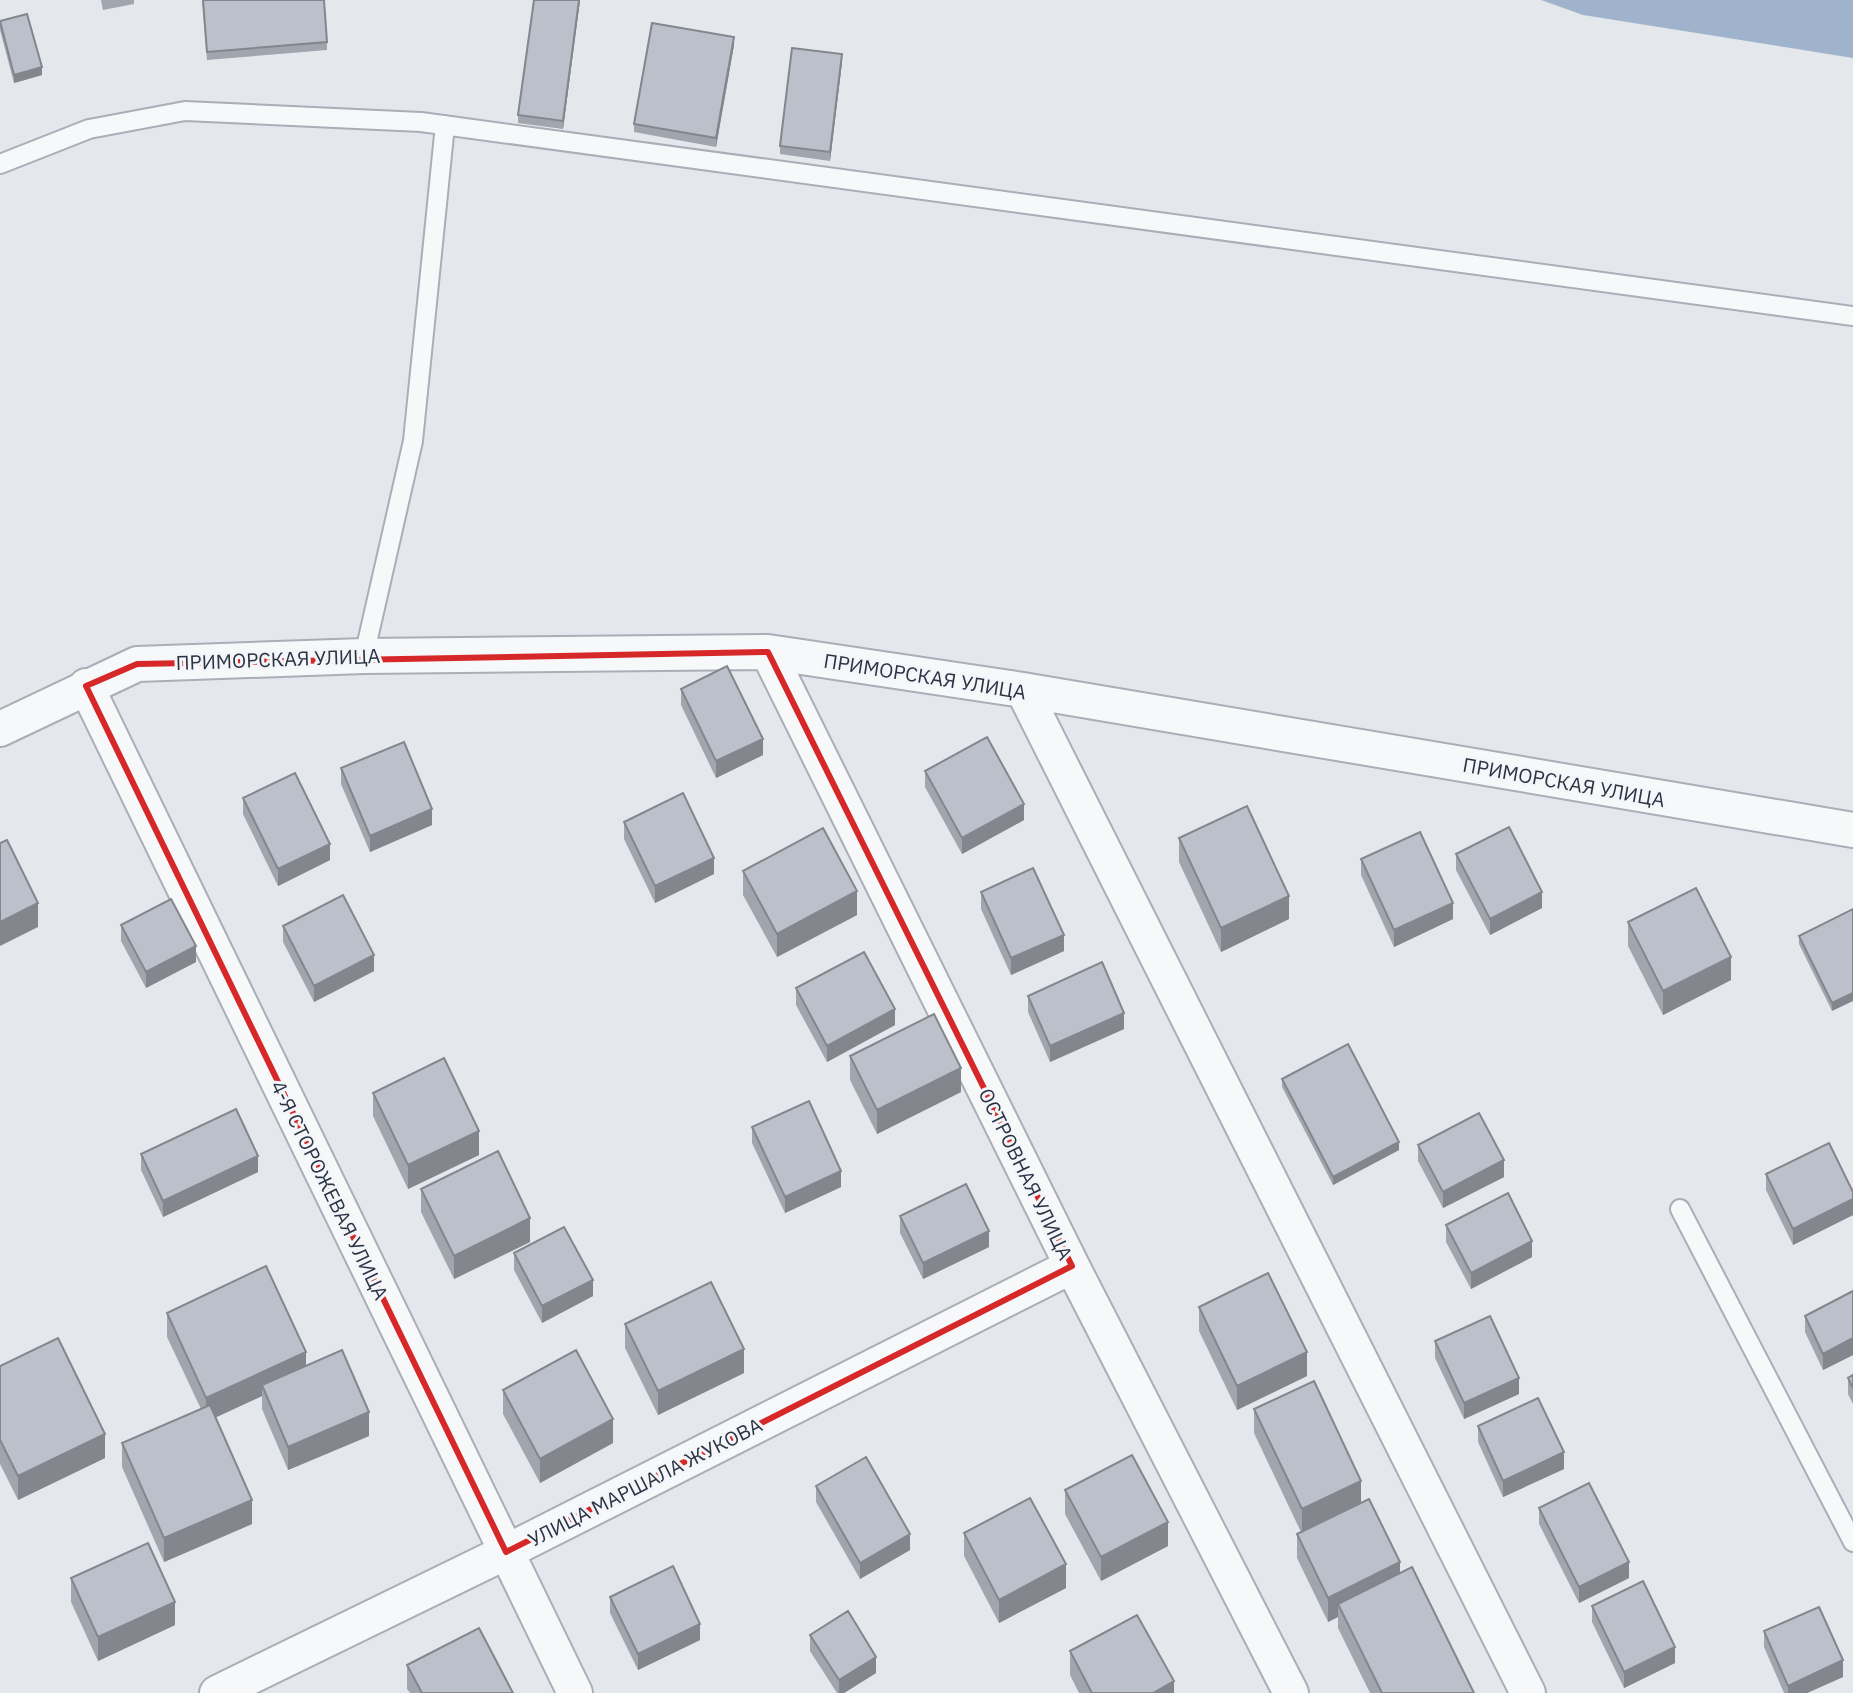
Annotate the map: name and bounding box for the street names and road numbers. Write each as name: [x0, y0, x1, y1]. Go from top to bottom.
street label: ПРИМОРСКАЯ УЛИЦА: [175, 642, 381, 676]
street label: ПРИМОРСКАЯ УЛИЦА: [822, 647, 1028, 705]
street label: ПРИМОРСКАЯ УЛИЦА: [1461, 751, 1667, 813]
street label: 4-Я СТОРОЖЕВАЯ УЛИЦА: [265, 1076, 395, 1304]
street label: ОСТРОВНАЯ УЛИЦА: [973, 1084, 1079, 1265]
street label: УЛИЦА МАРШАЛА ЖУКОВА: [523, 1411, 767, 1553]

